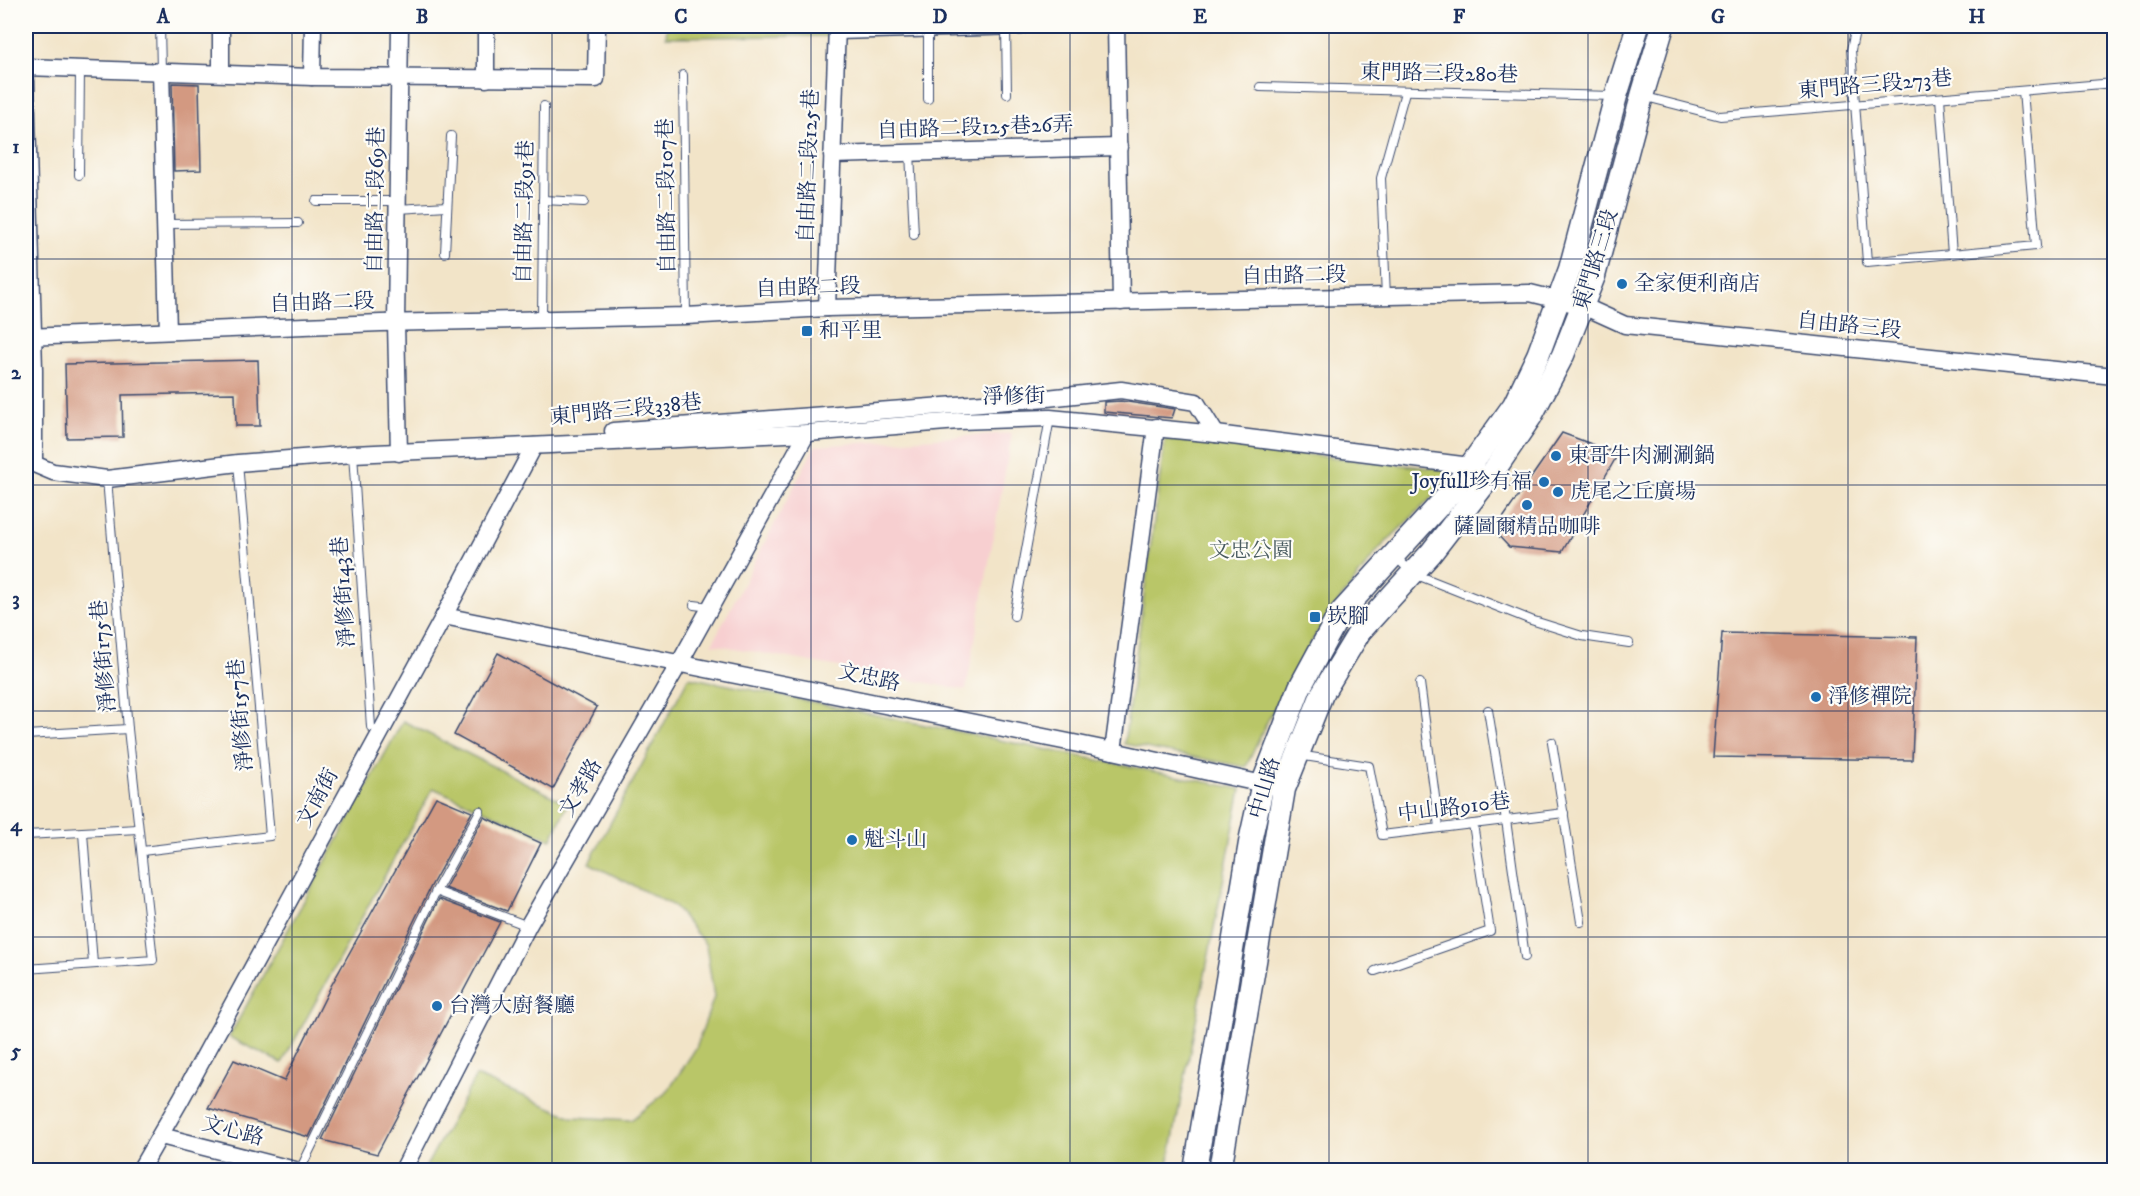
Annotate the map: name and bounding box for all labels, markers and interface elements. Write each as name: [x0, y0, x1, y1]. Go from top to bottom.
text: A: [156, 5, 171, 30]
text: B: [416, 5, 428, 30]
text: C: [674, 5, 688, 30]
text: D: [933, 5, 948, 30]
text: E: [1193, 5, 1207, 30]
text: F: [1453, 5, 1466, 30]
text: G: [1711, 5, 1725, 30]
text: H: [1969, 5, 1986, 30]
street label: 東門路三段280巷: [1360, 60, 1518, 88]
street label: 東門路三段273巷: [1797, 65, 1953, 105]
street label: 自由路二段125巷: [793, 88, 825, 244]
street label: 自由路二段125巷26弄: [876, 112, 1074, 144]
street label: 自由路二段107巷: [653, 118, 681, 274]
street label: 自由路二段69巷: [362, 126, 390, 274]
text: 1: [12, 135, 20, 160]
street label: 自由路二段91巷: [511, 140, 539, 284]
street label: 東門路三段: [1568, 206, 1624, 314]
street label: 自由路二段: [1241, 262, 1347, 290]
place label: 全家便利商店: [1634, 271, 1760, 297]
street label: 自由路二段: [755, 273, 861, 303]
marker: 全家便利商店: [1615, 277, 1629, 291]
street label: 自由路二段: [269, 288, 375, 318]
street label: 自由路三段: [1795, 308, 1903, 344]
place label: 和平里: [819, 318, 882, 344]
marker: 和平里: [800, 324, 814, 338]
text: 2: [11, 361, 22, 386]
street label: 淨修街: [982, 383, 1046, 411]
street label: 東門路三段338巷: [549, 389, 703, 431]
place label: 東哥牛肉涮涮鍋: [1568, 443, 1715, 469]
marker: 東哥牛肉涮涮鍋: [1549, 449, 1563, 463]
place label: Joyfull珍有福: [1409, 469, 1532, 495]
marker: Joyfull珍有福: [1537, 475, 1551, 489]
place label: 虎尾之丘廣場: [1570, 479, 1696, 505]
marker: 虎尾之丘廣場: [1551, 485, 1565, 499]
marker: 薩圖爾精品咖啡: [1520, 498, 1534, 512]
place label: 薩圖爾精品咖啡: [1454, 514, 1601, 540]
street label: 淨修街143巷: [327, 535, 361, 649]
park label: 文忠公園: [1209, 538, 1293, 564]
text: 3: [12, 587, 20, 612]
street label: 淨修街175巷: [86, 599, 122, 713]
place label: 崁腳: [1327, 604, 1369, 630]
marker: 崁腳: [1308, 610, 1322, 624]
street label: 淨修街157巷: [223, 658, 259, 772]
street label: 文忠路: [835, 659, 903, 697]
place label: 淨修禪院: [1828, 684, 1912, 710]
marker: 淨修禪院: [1809, 690, 1823, 704]
street label: 文孝路: [554, 754, 608, 822]
street label: 中山路: [1244, 754, 1286, 822]
street label: 文南街: [291, 764, 345, 832]
street label: 中山路910巷: [1396, 788, 1512, 828]
text: 4: [10, 813, 23, 838]
place label: 魁斗山: [864, 827, 927, 853]
marker: 魁斗山: [845, 833, 859, 847]
place label: 台灣大廚餐廳: [449, 993, 575, 1019]
marker: 台灣大廚餐廳: [430, 999, 444, 1013]
text: 5: [10, 1039, 21, 1064]
street label: 文心路: [199, 1110, 267, 1152]

